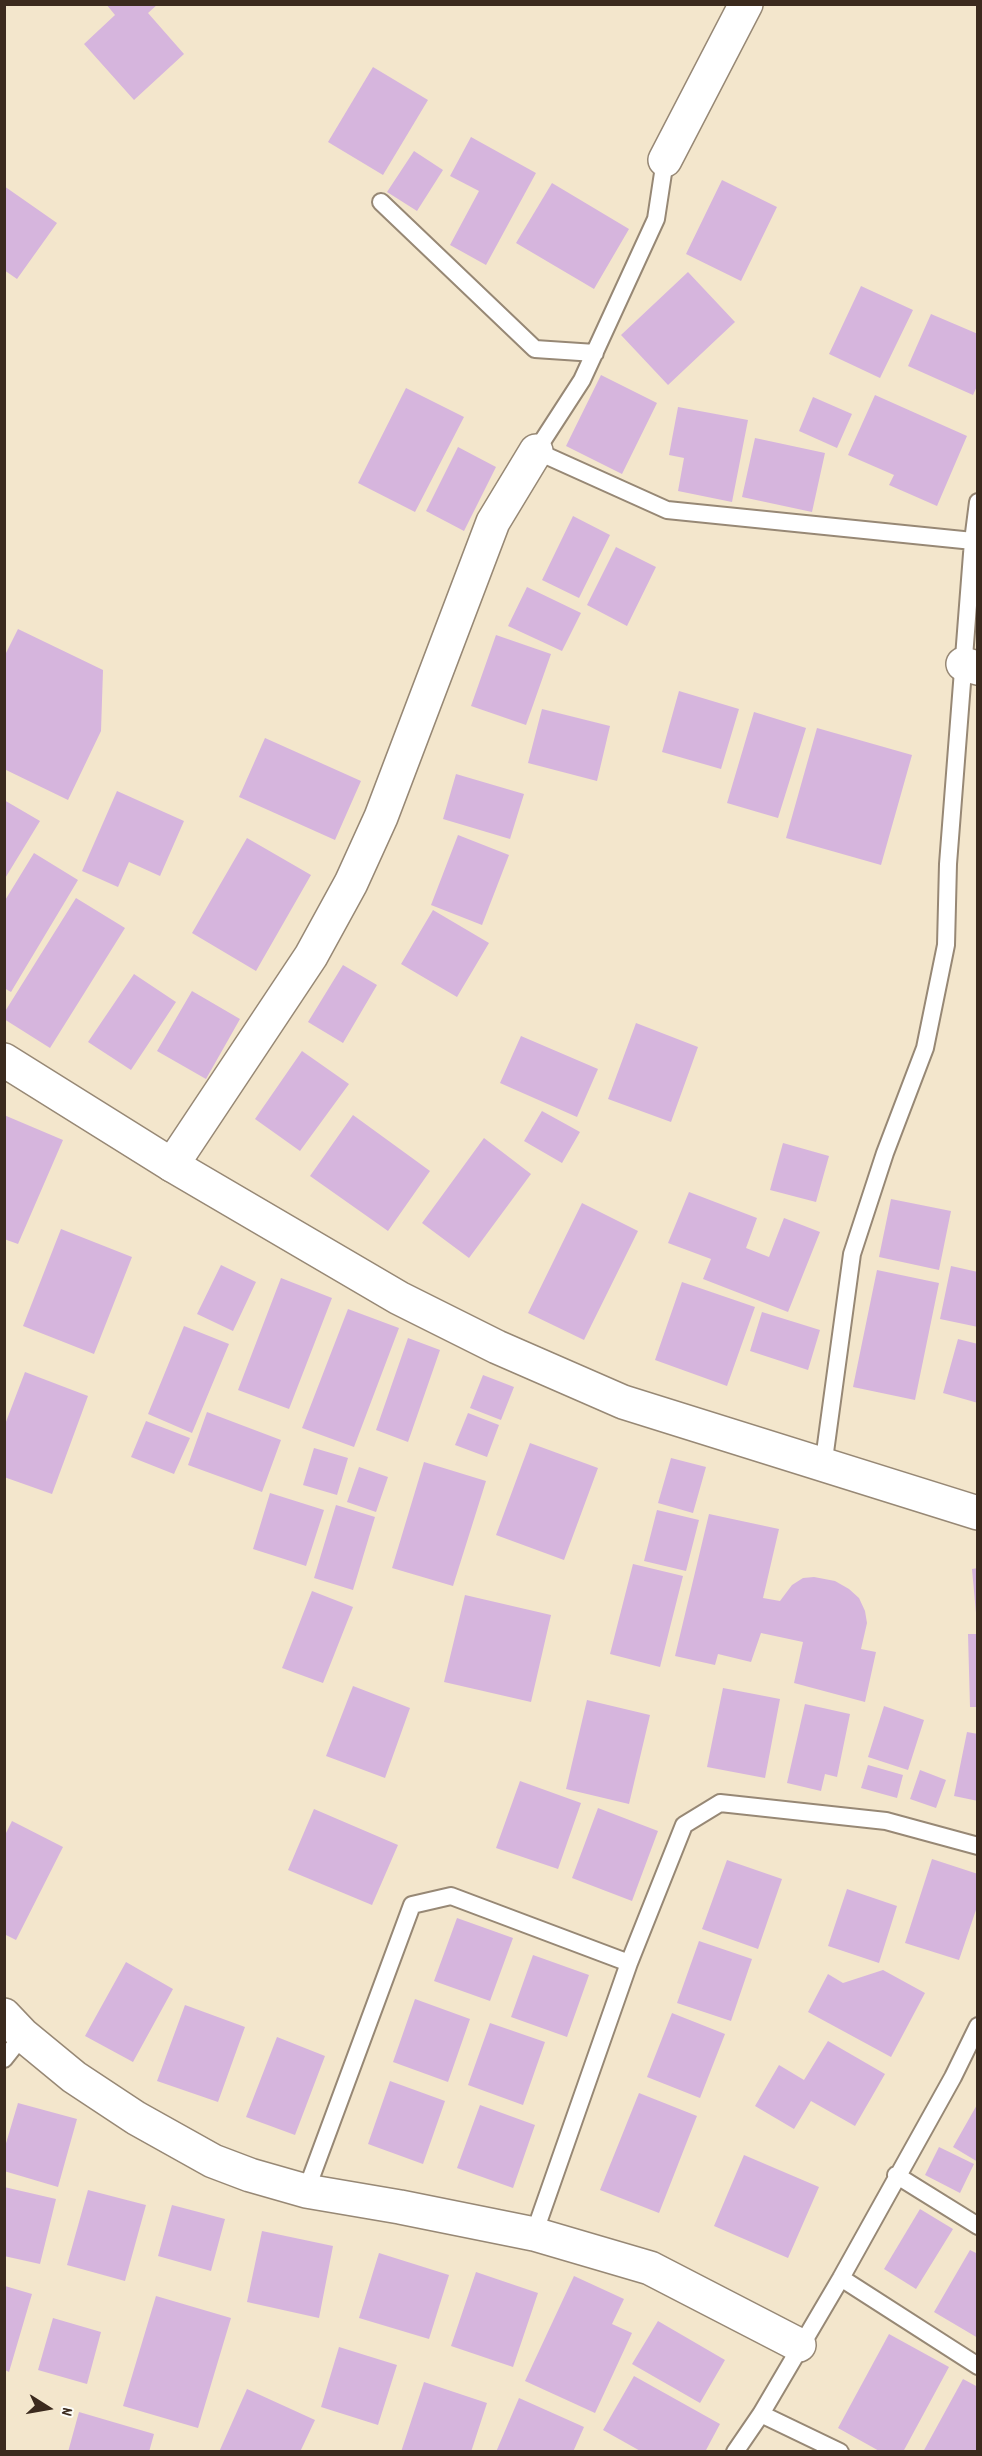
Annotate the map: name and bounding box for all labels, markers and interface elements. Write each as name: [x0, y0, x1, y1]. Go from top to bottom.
north arrow: [18, 2378, 78, 2438]
text: N: [54, 2405, 78, 2418]

